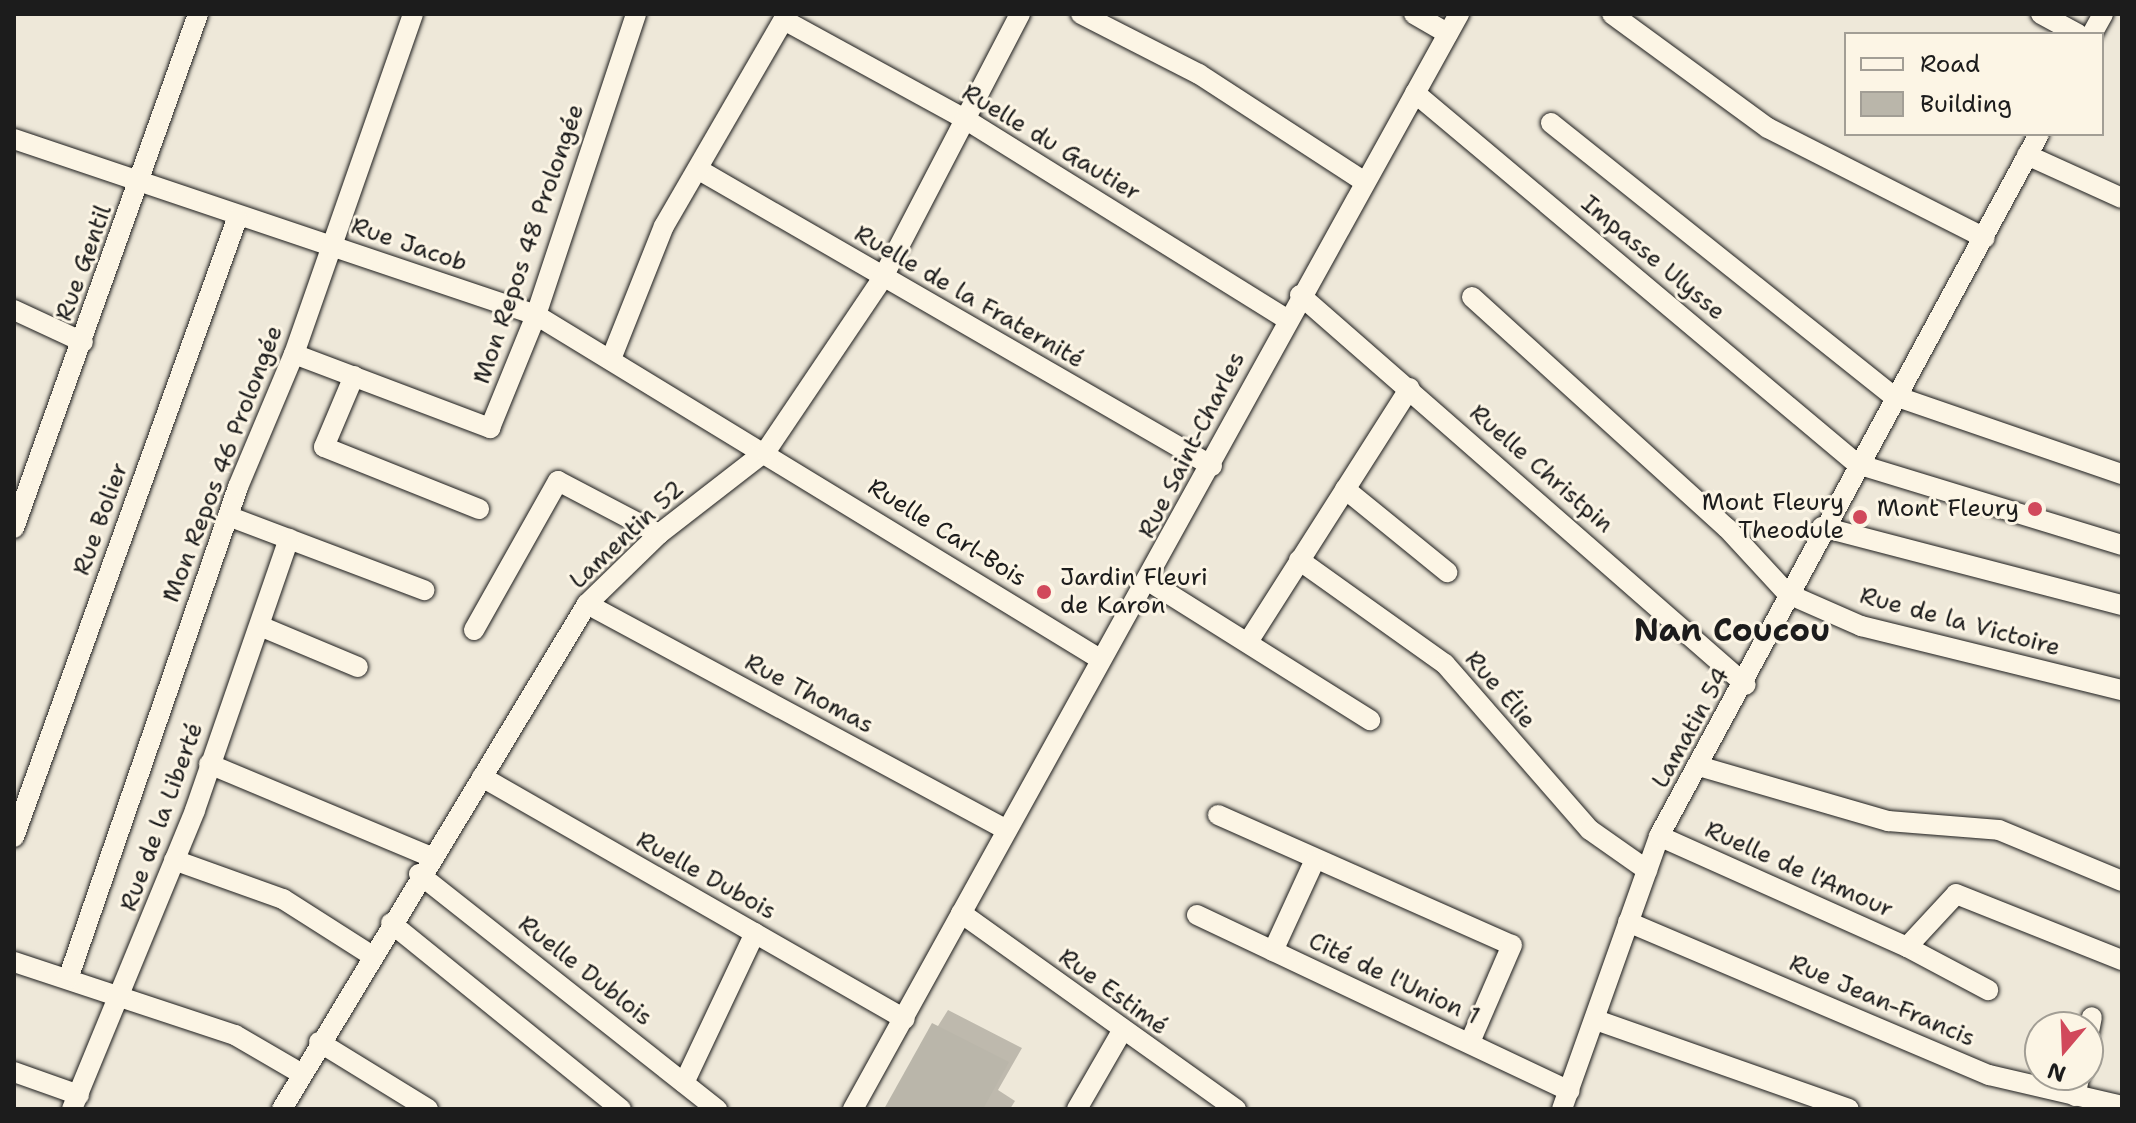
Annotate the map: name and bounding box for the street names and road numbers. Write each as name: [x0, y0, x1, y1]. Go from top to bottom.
street label: Ruelle du Gautier: [956, 78, 1146, 208]
street label: Mon Repos 48 Prolongée: [467, 100, 591, 388]
street label: Impasse Ulysse: [1575, 189, 1731, 327]
street label: Rue Gentil: [50, 201, 118, 325]
street label: Rue Jacob: [347, 212, 471, 278]
street label: Ruelle de la Fraternité: [849, 219, 1089, 375]
street label: Mon Repos 46 Prolongée: [157, 321, 289, 607]
street label: Rue Saint-Charles: [1133, 347, 1251, 543]
street label: Ruelle Christpin: [1463, 399, 1619, 539]
street label: Rue Bolier: [67, 459, 135, 579]
street label: Ruelle Carl-Bois: [862, 473, 1032, 593]
street label: Lamentin 52: [564, 475, 690, 595]
street label: Rue de la Victoire: [1857, 581, 2063, 663]
street label: Rue Élie: [1459, 645, 1541, 735]
street label: Rue Thomas: [740, 648, 878, 740]
street label: Lamatin 54: [1646, 663, 1736, 793]
street label: Rue de la Liberté: [114, 719, 210, 915]
street label: Ruelle de l'Amour: [1700, 816, 1898, 924]
street label: Ruelle Dubois: [631, 826, 781, 926]
street label: Ruelle Dublois: [512, 910, 658, 1032]
street label: Cité de l'Union 1: [1304, 927, 1484, 1031]
street label: Rue Estimé: [1053, 943, 1173, 1041]
street label: Rue Jean-Francis: [1785, 949, 1979, 1053]

